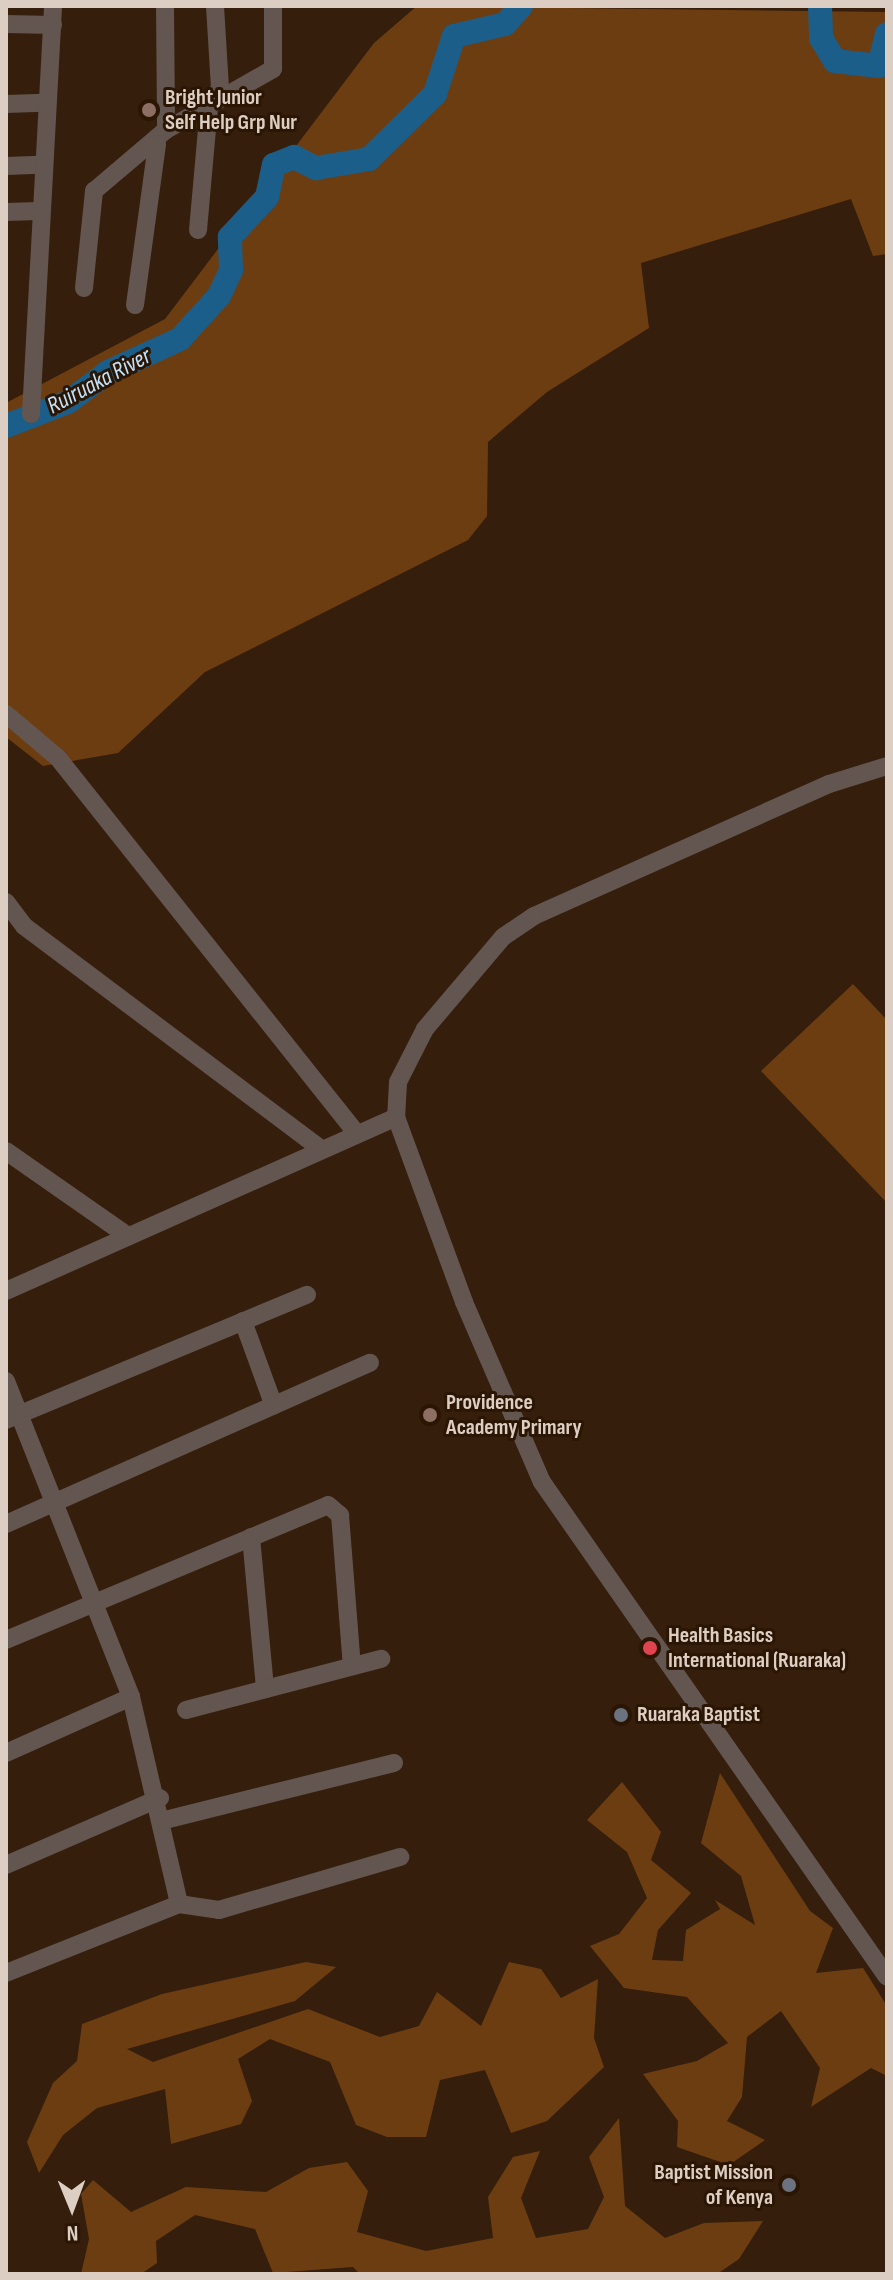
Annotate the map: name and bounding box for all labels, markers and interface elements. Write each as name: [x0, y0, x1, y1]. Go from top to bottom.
place label: Bright Junior Self Help Grp Nur: [165, 84, 297, 136]
marker: Bright Junior Self Help Grp Nur: [140, 101, 158, 119]
water label: Ruiruaka River: [42, 342, 156, 420]
place label: Providence Academy Primary: [446, 1389, 582, 1440]
marker: Providence Academy Primary: [421, 1406, 439, 1424]
place label: Health Basics International (Ruaraka): [668, 1622, 846, 1674]
marker: Health Basics International (Ruaraka): [639, 1637, 661, 1659]
place label: Ruaraka Baptist: [637, 1702, 760, 1728]
marker: Ruaraka Baptist: [612, 1706, 630, 1724]
place label: Baptist Mission of Kenya: [654, 2159, 773, 2210]
north arrow: [32, 2168, 112, 2248]
marker: Baptist Mission of Kenya: [780, 2176, 798, 2194]
text: N: [66, 2219, 79, 2246]

